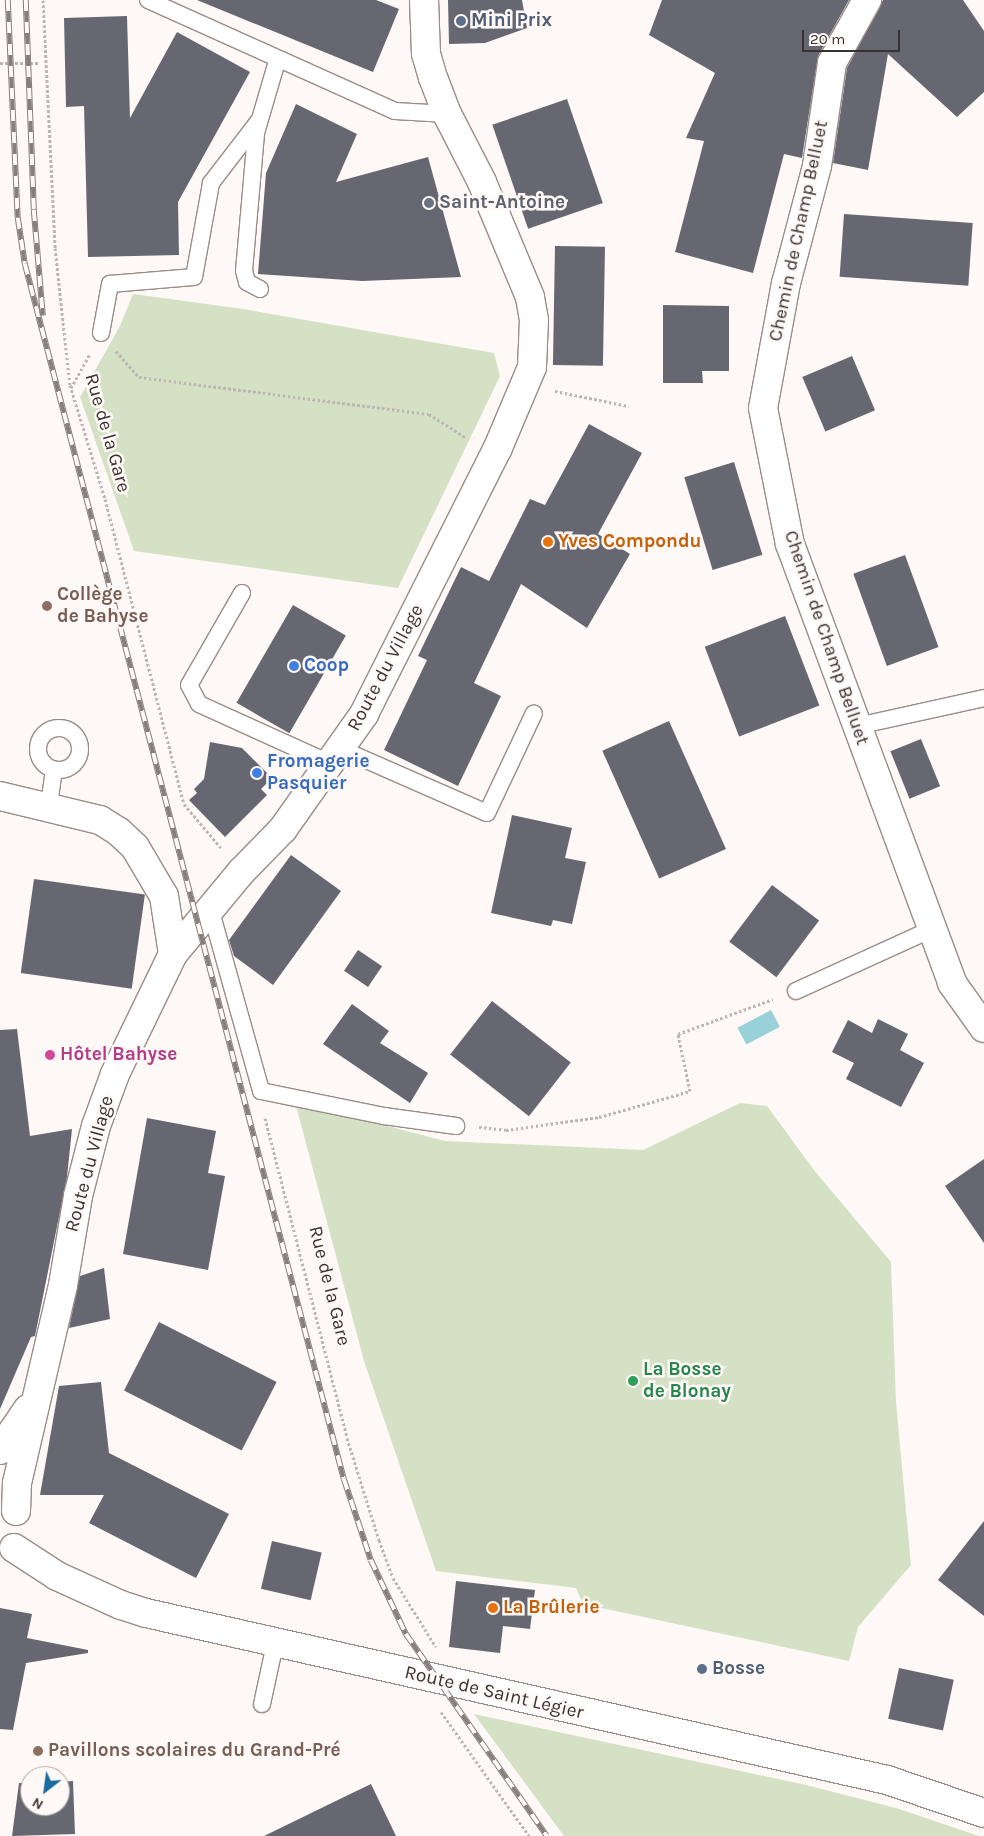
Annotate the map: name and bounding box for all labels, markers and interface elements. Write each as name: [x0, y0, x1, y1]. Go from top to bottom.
place label: Mini Prix: [471, 10, 552, 32]
marker: Mini Prix: [455, 15, 467, 27]
scale bar: [804, 20, 902, 52]
text: 20 m: [810, 30, 845, 48]
street label: Chemin de Champ Belluet: [764, 118, 834, 344]
place label: Saint-Antoine: [439, 192, 565, 214]
marker: Saint-Antoine: [423, 197, 435, 209]
street label: Rue de la Gare: [79, 371, 135, 495]
street label: Chemin de Champ Belluet: [779, 528, 873, 748]
place label: Yves Compondu: [558, 531, 701, 553]
marker: Yves Compondu: [542, 536, 554, 548]
place label: Collège de Bahyse: [57, 584, 148, 628]
marker: Collège de Bahyse: [41, 600, 53, 612]
street label: Route du Village: [343, 601, 429, 735]
place label: Coop: [304, 655, 349, 677]
marker: Coop: [288, 660, 300, 672]
place label: Fromagerie Pasquier: [267, 751, 370, 795]
marker: Fromagerie Pasquier: [251, 767, 263, 779]
place label: Hôtel Bahyse: [60, 1044, 177, 1066]
marker: Hôtel Bahyse: [44, 1049, 56, 1061]
street label: Route du Village: [61, 1093, 119, 1235]
street label: Rue de la Gare: [303, 1224, 355, 1348]
place label: La Bosse de Blonay: [643, 1359, 731, 1403]
marker: La Bosse de Blonay: [627, 1375, 639, 1387]
place label: La Brûlerie: [503, 1597, 600, 1619]
marker: La Brûlerie: [487, 1602, 499, 1614]
place label: Bosse: [712, 1658, 765, 1680]
street label: Route de Saint Légier: [402, 1661, 586, 1725]
marker: Bosse: [696, 1663, 708, 1675]
place label: Pavillons scolaires du Grand-Pré: [48, 1740, 341, 1762]
marker: Pavillons scolaires du Grand-Pré: [32, 1745, 44, 1757]
north arrow: [20, 1766, 70, 1816]
text: N: [29, 1794, 46, 1813]

